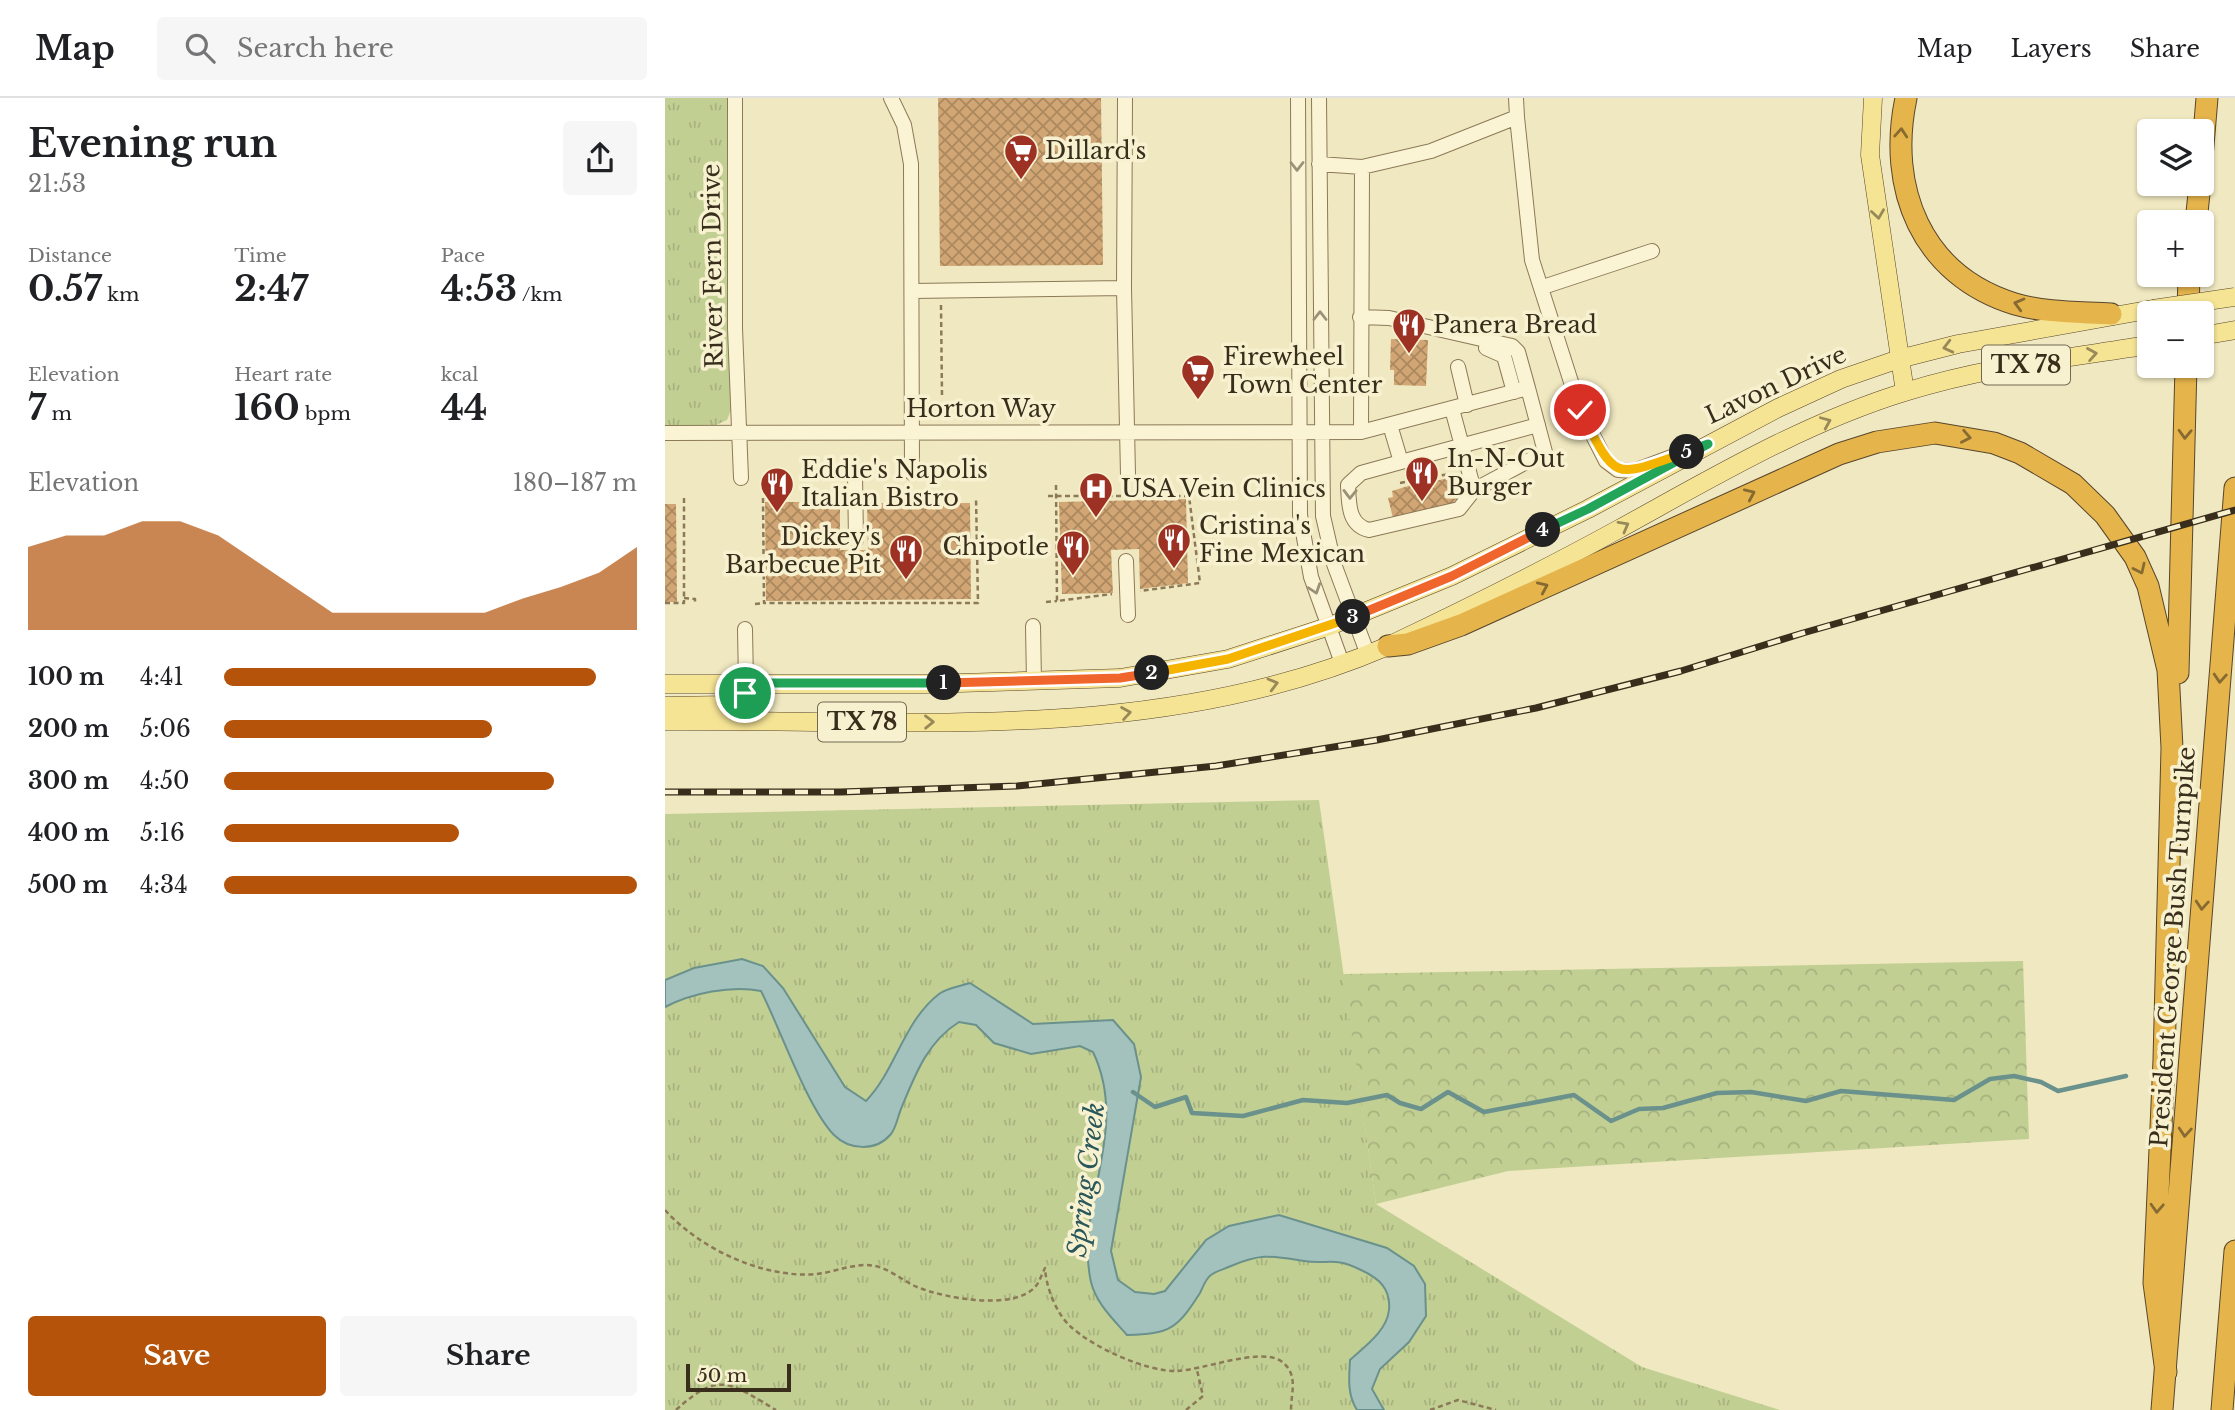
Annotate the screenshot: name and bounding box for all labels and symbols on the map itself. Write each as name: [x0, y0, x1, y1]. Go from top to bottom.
one-way arrow: [1893, 128, 1908, 139]
supermarket icon: Dillard's: [1002, 132, 1040, 181]
place label: Dillard's: [1045, 136, 1146, 165]
one-way arrow: [1289, 161, 1305, 172]
street label: River Fern Drive: [696, 163, 729, 369]
one-way arrow: [1870, 209, 1885, 220]
one-way arrow: [2014, 298, 2026, 312]
restaurant icon: Panera Bread: [1390, 306, 1428, 355]
place label: Panera Bread: [1433, 310, 1597, 339]
one-way arrow: [1312, 311, 1328, 321]
street label: Lavon Drive: [1701, 339, 1851, 430]
one-way arrow: [1942, 339, 1954, 353]
place label: Firewheel Town Center: [1223, 342, 1383, 399]
road number: TX 78: [1982, 346, 2070, 384]
one-way arrow: [2086, 347, 2098, 362]
supermarket icon: Firewheel Town Center: [1179, 352, 1217, 401]
pin: [1550, 380, 1610, 440]
street label: Horton Way: [906, 394, 1057, 423]
one-way arrow: [1819, 416, 1831, 430]
one-way arrow: [1960, 428, 1972, 443]
one-way arrow: [2177, 429, 2192, 440]
pin: 5: [1669, 434, 1705, 470]
place label: In-N-Out Burger: [1447, 444, 1565, 501]
restaurant icon: In-N-Out Burger: [1403, 454, 1441, 503]
place label: Eddie's Napolis Italian Bistro: [801, 455, 988, 512]
restaurant icon: Eddie's Napolis Italian Bistro: [758, 465, 796, 514]
hospital icon: USA Vein Clinics: [1077, 470, 1115, 519]
place label: USA Vein Clinics: [1121, 474, 1326, 503]
one-way arrow: [1743, 488, 1755, 502]
one-way arrow: [1342, 489, 1358, 500]
place label: Cristina's Fine Mexican: [1199, 511, 1365, 568]
pin: 4: [1525, 512, 1561, 548]
restaurant icon: Cristina's Fine Mexican: [1155, 521, 1193, 570]
one-way arrow: [1617, 521, 1629, 534]
place label: Dickey's Barbecue Pit: [725, 522, 881, 579]
restaurant icon: Chipotle: [1054, 528, 1092, 577]
restaurant icon: Dickey's Barbecue Pit: [887, 532, 925, 581]
place label: Chipotle: [942, 532, 1049, 561]
one-way arrow: [2132, 562, 2146, 574]
one-way arrow: [1536, 581, 1548, 595]
one-way arrow: [1307, 582, 1321, 595]
pin: 3: [1335, 600, 1371, 634]
pin: 2: [1135, 656, 1169, 690]
pin: [715, 663, 775, 723]
pin: 1: [927, 666, 961, 700]
one-way arrow: [2213, 673, 2228, 684]
one-way arrow: [1266, 678, 1278, 692]
road number: TX 78: [818, 702, 906, 742]
one-way arrow: [1120, 706, 1132, 721]
one-way arrow: [924, 714, 935, 730]
street label: President George Bush Turnpike: [2144, 746, 2201, 1148]
one-way arrow: [2195, 900, 2210, 911]
water label: Spring Creek: [1061, 1101, 1111, 1259]
one-way arrow: [2178, 1127, 2193, 1138]
one-way arrow: [2150, 1203, 2165, 1214]
scale bar: [686, 1361, 791, 1393]

